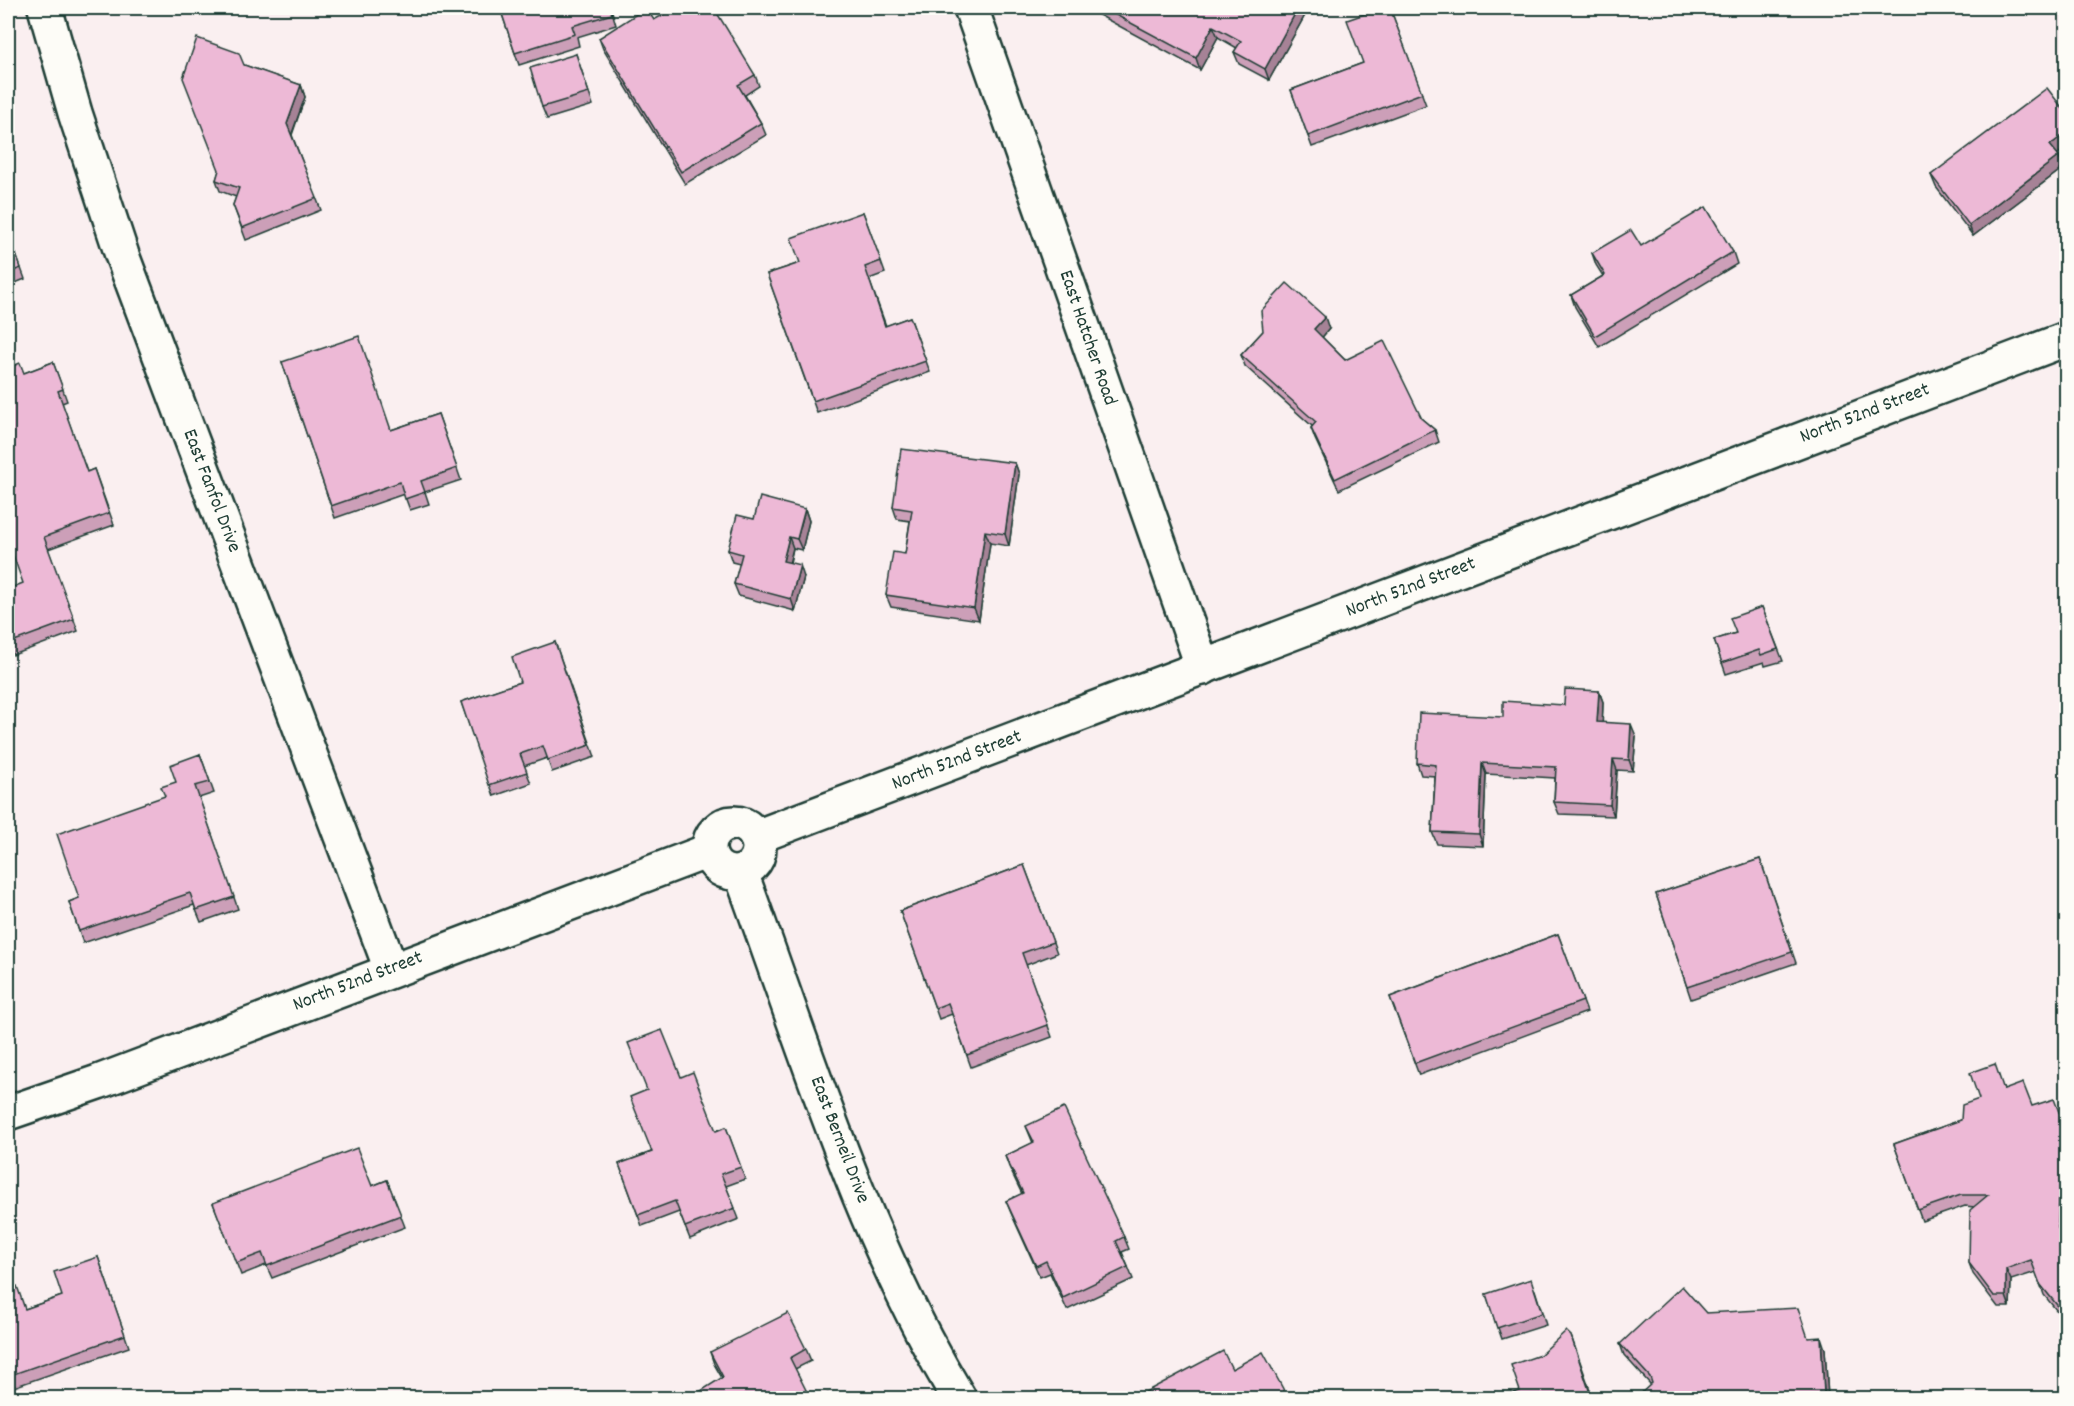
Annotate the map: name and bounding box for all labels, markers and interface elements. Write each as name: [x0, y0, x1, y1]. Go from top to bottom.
street label: East Hatcher Road: [1051, 267, 1123, 409]
street label: North 52nd Street: [1796, 376, 1934, 452]
street label: East Fanfol Drive: [175, 425, 247, 557]
street label: North 52nd Street: [1342, 550, 1480, 626]
street label: North 52nd Street: [888, 723, 1026, 799]
street label: North 52nd Street: [289, 944, 427, 1020]
street label: East Berneil Drive: [802, 1072, 876, 1208]

